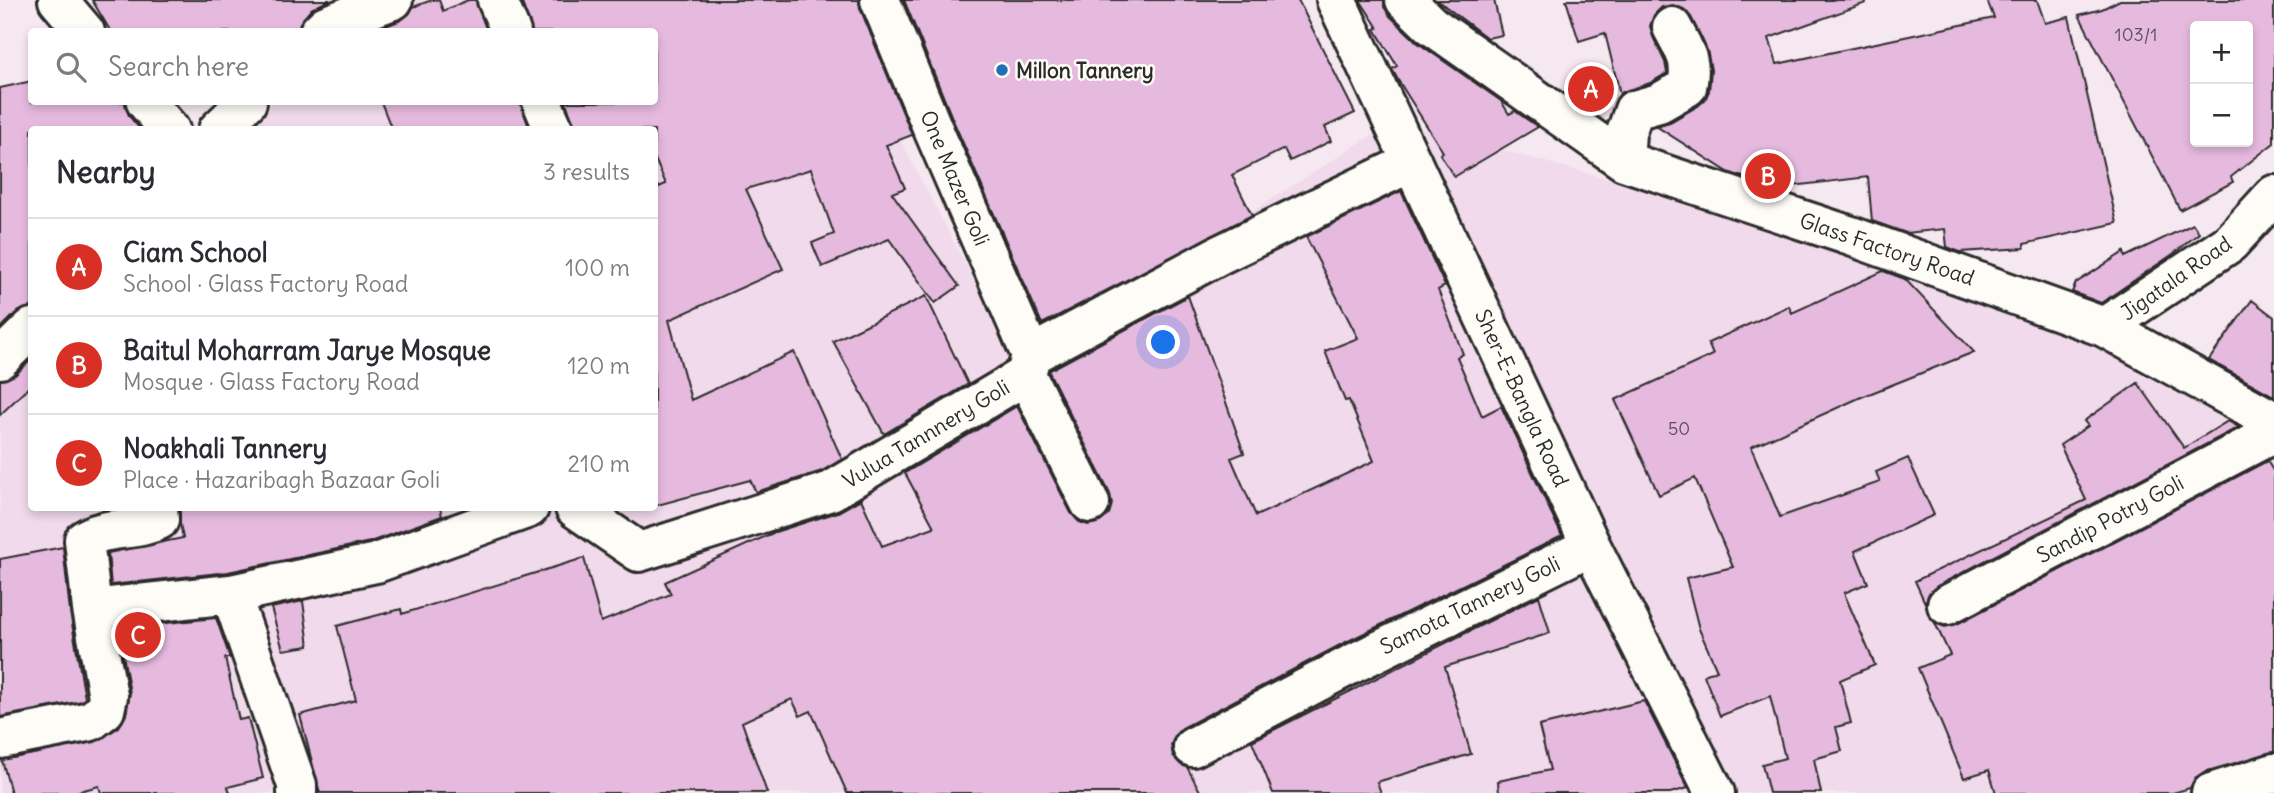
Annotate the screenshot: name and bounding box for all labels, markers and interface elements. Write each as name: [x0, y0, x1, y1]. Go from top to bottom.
map controls: [2190, 21, 2253, 147]
button: +: [2190, 21, 2253, 84]
house number: 103/1: [2115, 23, 2157, 46]
search box: [28, 28, 658, 105]
icon: search: [52, 48, 90, 86]
text: Search here: [108, 50, 249, 83]
place label: Millon Tannery: [1016, 57, 1154, 84]
marker: Millon Tannery: [994, 62, 1010, 78]
pin: A: [1568, 63, 1614, 115]
button: −: [2190, 84, 2253, 147]
street label: One Mazer Goli: [914, 106, 996, 250]
pin: B: [1745, 150, 1791, 202]
text: Nearby: [56, 153, 156, 191]
text: 3 results: [543, 157, 630, 186]
street label: Glass Factory Road: [1796, 206, 1978, 292]
street label: Jigatala Road: [2115, 230, 2237, 326]
text: Ciam School: [123, 236, 268, 269]
text: A: [72, 253, 86, 282]
text: 100 m: [565, 253, 630, 282]
text: School · Glass Factory Road: [123, 269, 408, 298]
street label: Sher-E-Bangla Road: [1469, 305, 1575, 491]
your location: [1146, 325, 1180, 359]
text: Baitul Moharram Jarye Mosque: [123, 334, 491, 367]
text: B: [71, 351, 87, 380]
text: 120 m: [567, 351, 630, 380]
text: Mosque · Glass Factory Road: [123, 367, 420, 396]
street label: Vulua Tannnery Goli: [838, 374, 1014, 494]
house number: 50: [1668, 417, 1690, 440]
text: Noakhali Tannery: [123, 432, 327, 465]
text: C: [71, 449, 87, 478]
text: 210 m: [567, 449, 630, 478]
text: Place · Hazaribagh Bazaar Goli: [123, 465, 440, 494]
street label: Sandip Potry Goli: [2032, 469, 2188, 569]
street label: Samota Tannery Goli: [1376, 550, 1564, 660]
pin: C: [115, 609, 161, 661]

